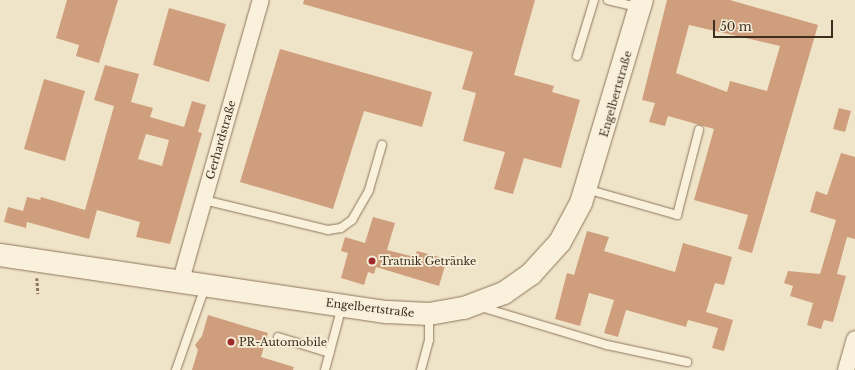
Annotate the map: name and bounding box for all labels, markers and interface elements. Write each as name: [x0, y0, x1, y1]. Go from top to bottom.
scale bar: [715, 12, 835, 38]
text: 50 m: [720, 19, 752, 34]
street label: Engelbertstraße: [597, 49, 635, 139]
street label: Gerhardstraße: [203, 99, 239, 181]
place label: Tratnik Getränke: [380, 254, 476, 268]
marker: Tratnik Getränke: [367, 256, 377, 266]
street label: Engelbertstraße: [325, 296, 415, 320]
place label: PR-Automobile: [239, 335, 327, 349]
marker: PR-Automobile: [226, 337, 236, 347]

